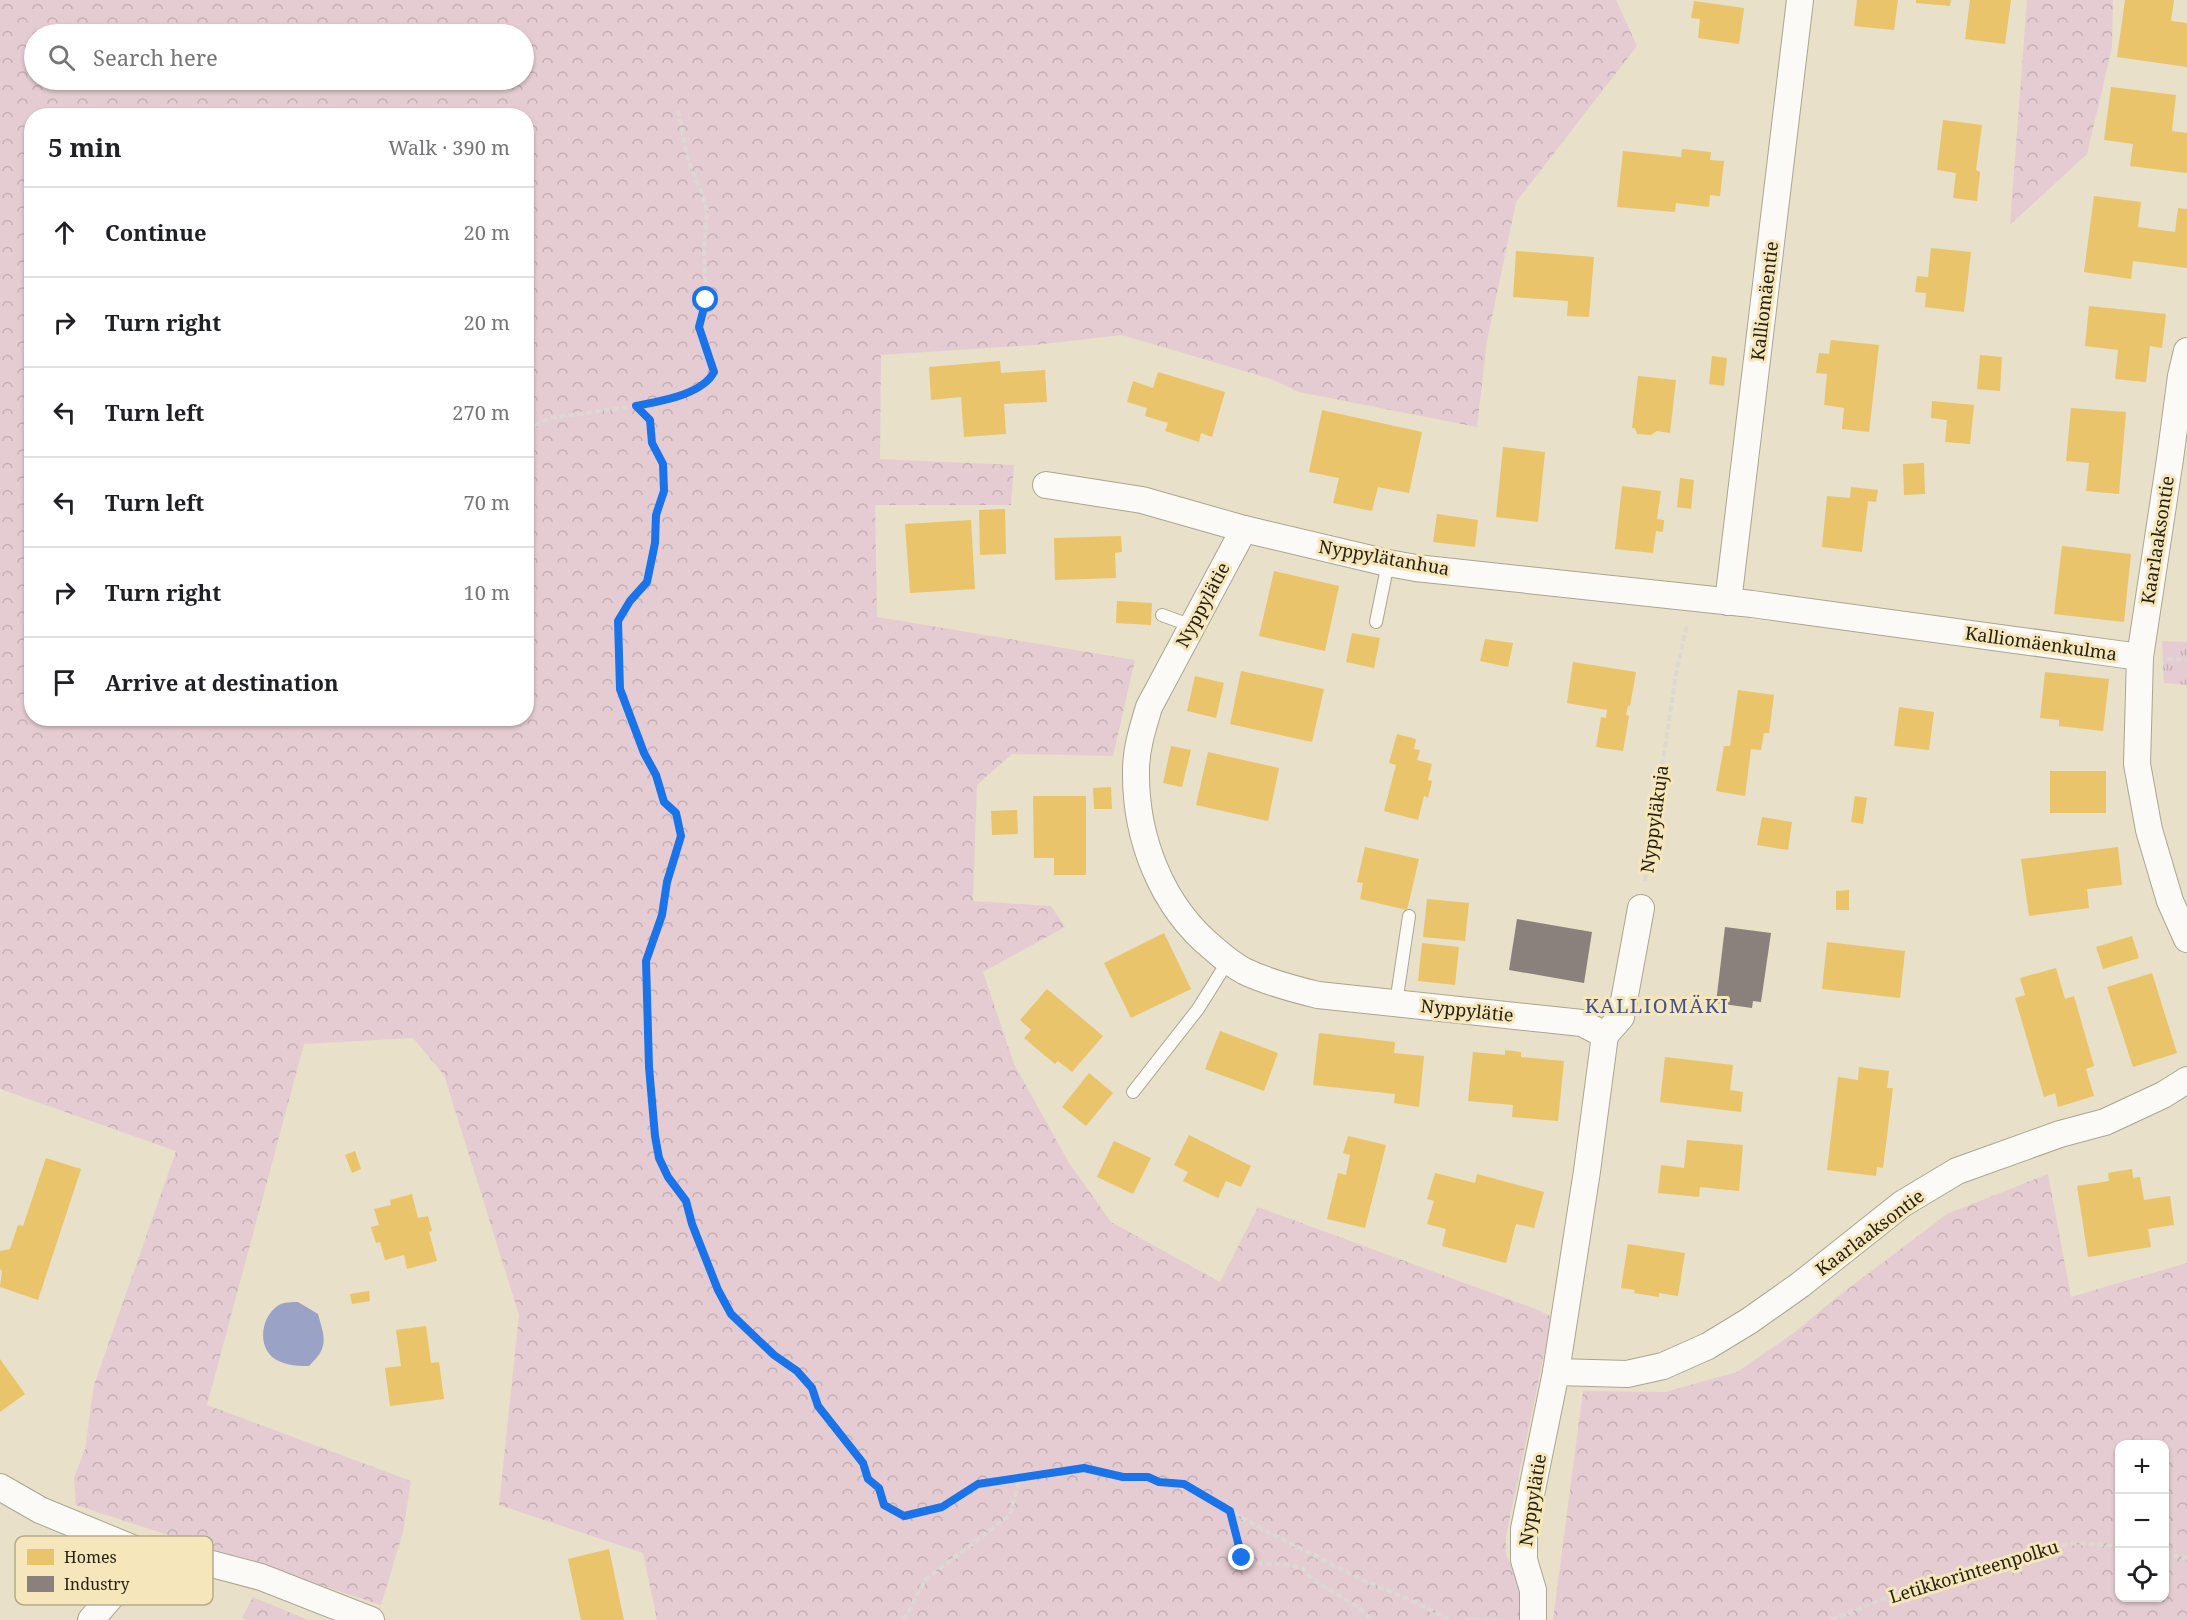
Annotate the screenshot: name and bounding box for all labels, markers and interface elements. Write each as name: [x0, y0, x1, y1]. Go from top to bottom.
search box: [24, 24, 534, 90]
icon: search: [45, 41, 78, 74]
text: Search here: [93, 42, 218, 72]
text: 5 min: [48, 129, 122, 165]
text: Walk · 390 m: [388, 134, 510, 161]
icon: ahead: [48, 216, 81, 249]
text: Continue: [105, 217, 207, 247]
text: 20 m: [464, 219, 510, 246]
street label: Kalliomäentie: [1745, 240, 1783, 362]
route start: [692, 286, 718, 312]
icon: right: [48, 306, 81, 339]
text: Turn right: [105, 307, 221, 337]
text: 20 m: [464, 309, 510, 336]
icon: left: [48, 396, 81, 429]
text: Turn left: [105, 397, 204, 427]
text: 270 m: [452, 399, 510, 426]
street label: Kaarlaaksontie: [2135, 474, 2179, 606]
icon: left: [48, 486, 81, 519]
text: Turn left: [105, 487, 204, 517]
text: 70 m: [464, 489, 510, 516]
street label: Nyppylätanhua: [1317, 534, 1452, 580]
street label: Nyppylätie: [1170, 558, 1235, 651]
icon: right: [48, 576, 81, 609]
text: Turn right: [105, 577, 221, 607]
text: 10 m: [464, 579, 510, 606]
street label: Kalliomäenkulma: [1964, 620, 2119, 666]
icon: arrive: [48, 666, 81, 699]
text: Arrive at destination: [105, 667, 339, 697]
street label: Nyppyläkuja: [1635, 763, 1673, 875]
district label: KALLIOMÄKI: [1585, 992, 1729, 1019]
street label: Nyppylätie: [1419, 993, 1515, 1027]
street label: Kaarlaaksontie: [1810, 1184, 1928, 1281]
map controls: [2115, 1440, 2169, 1602]
button: +: [2115, 1440, 2169, 1494]
street label: Nyppylätie: [1513, 1452, 1551, 1548]
button: −: [2115, 1494, 2169, 1548]
street label: Letikkorinteenpolku: [1886, 1534, 2062, 1608]
legend: [15, 1536, 213, 1605]
route end: [1228, 1544, 1254, 1570]
text: Homes: [64, 1546, 117, 1568]
button: locate: [2115, 1548, 2169, 1602]
text: Industry: [64, 1573, 131, 1595]

